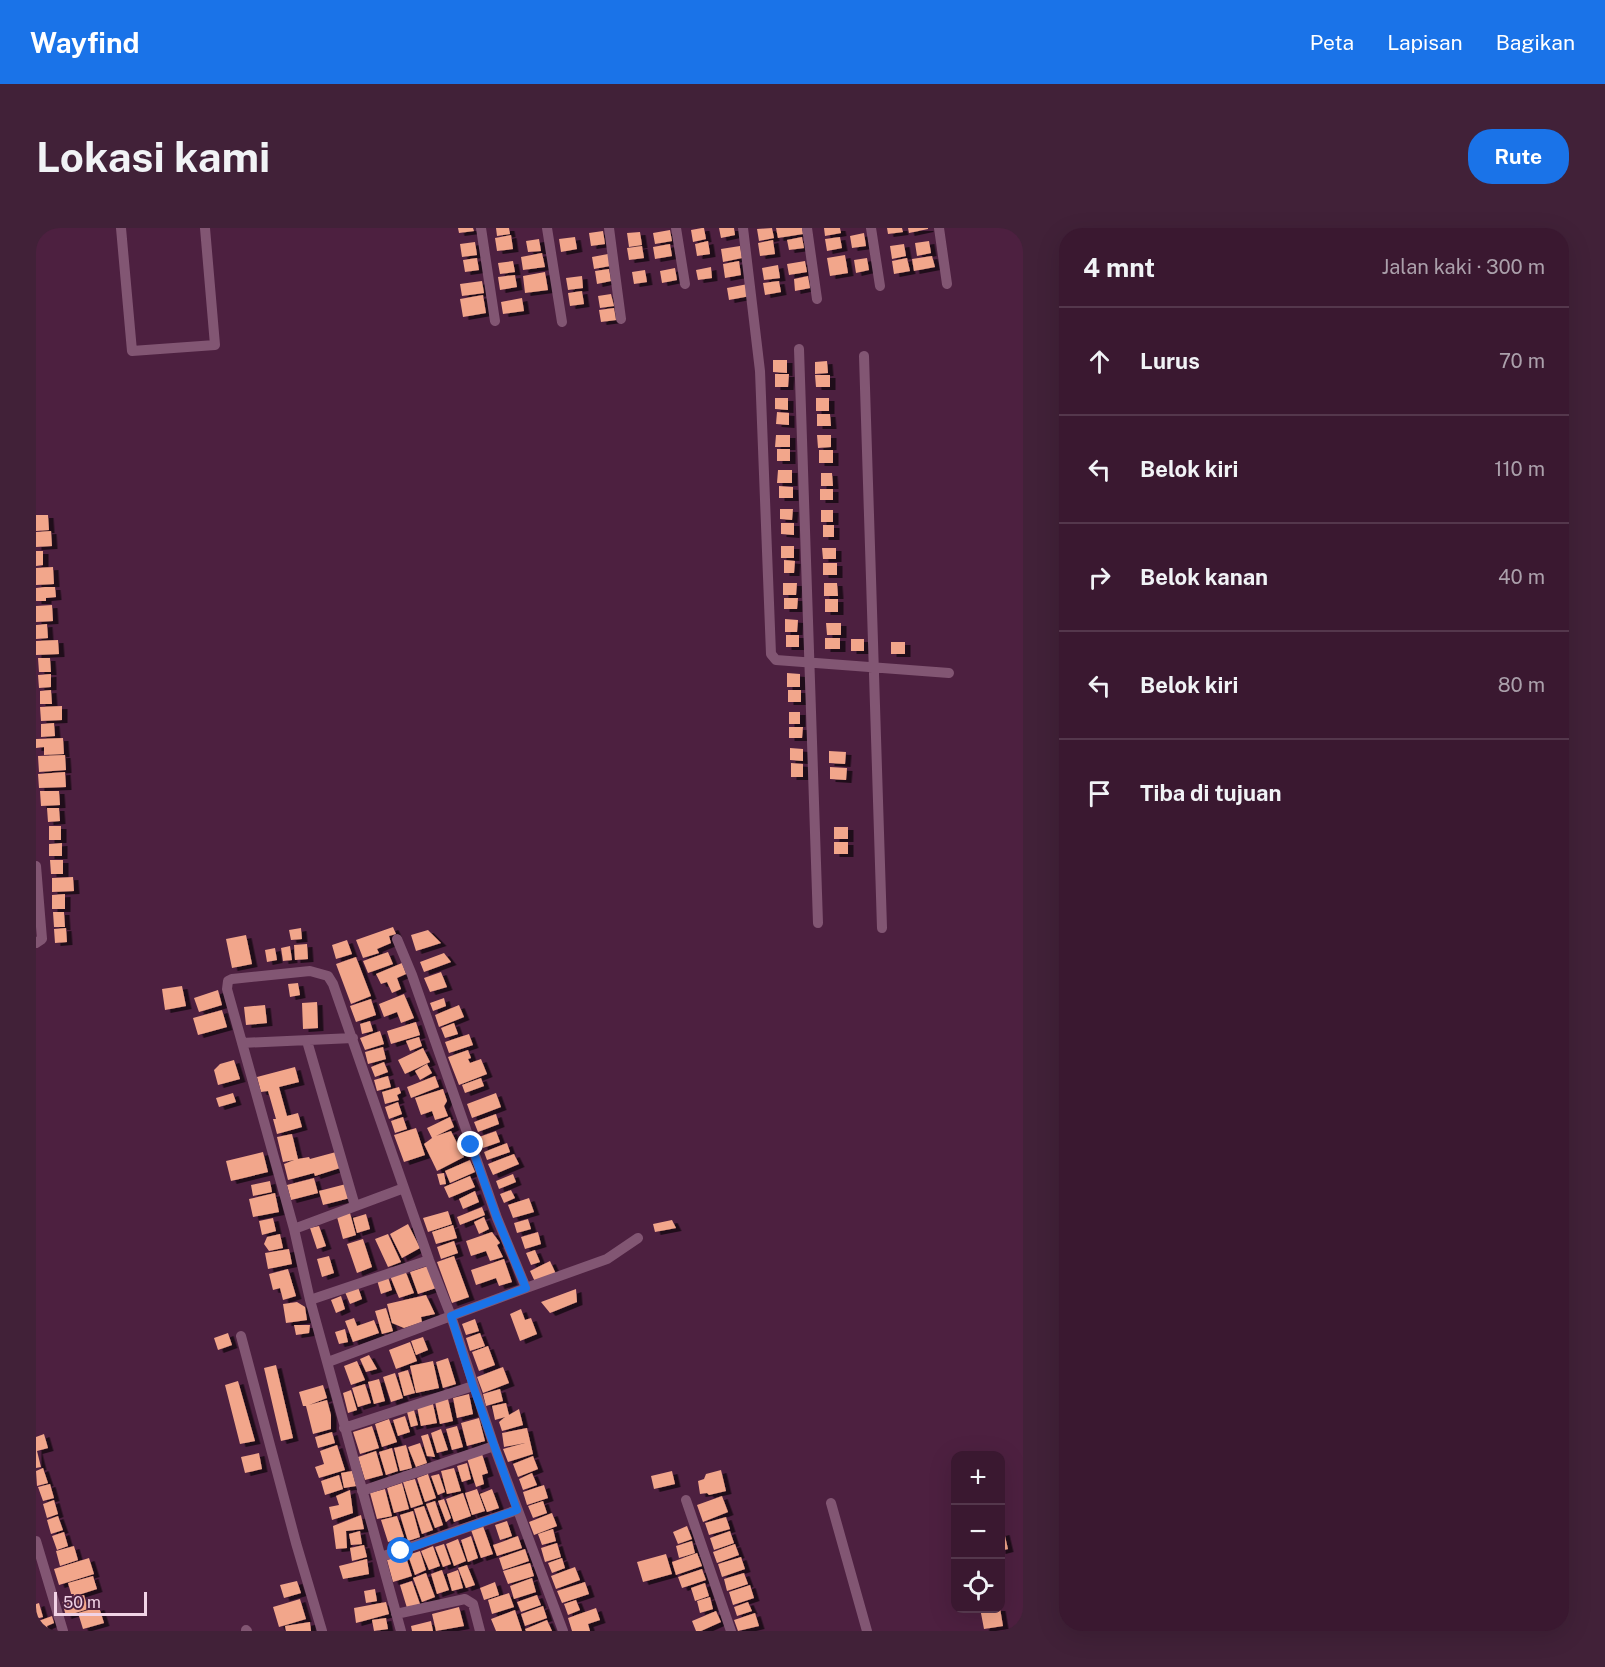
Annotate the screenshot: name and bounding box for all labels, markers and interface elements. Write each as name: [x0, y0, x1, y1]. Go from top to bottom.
text: Wayfind: [30, 26, 140, 59]
text: Peta: [1310, 30, 1354, 55]
text: Lapisan: [1387, 30, 1463, 55]
text: Bagikan: [1496, 30, 1575, 55]
button: Rute: [1468, 129, 1569, 184]
text: Lokasi kami: [36, 132, 270, 181]
text: 4 mnt: [1083, 252, 1155, 283]
text: Jalan kaki · 300 m: [1381, 255, 1545, 279]
icon: ahead: [1083, 345, 1116, 378]
text: Lurus: [1140, 348, 1200, 374]
text: 70 m: [1499, 349, 1545, 373]
icon: left: [1083, 453, 1116, 486]
text: Belok kiri: [1140, 456, 1238, 482]
text: 110 m: [1494, 457, 1545, 481]
icon: right: [1083, 561, 1116, 594]
text: Belok kanan: [1140, 564, 1268, 590]
text: 40 m: [1498, 565, 1545, 589]
icon: left: [1083, 669, 1116, 702]
text: Belok kiri: [1140, 672, 1238, 698]
text: 80 m: [1498, 673, 1545, 697]
icon: arrive: [1083, 777, 1116, 810]
text: Tiba di tujuan: [1140, 780, 1281, 806]
route end: [457, 1131, 483, 1157]
map controls: [951, 1451, 1005, 1613]
button: +: [951, 1451, 1005, 1505]
button: −: [951, 1505, 1005, 1559]
route start: [387, 1537, 413, 1563]
button: locate: [951, 1559, 1005, 1613]
scale bar: [54, 1589, 147, 1616]
text: 50 m: [63, 1593, 101, 1612]

